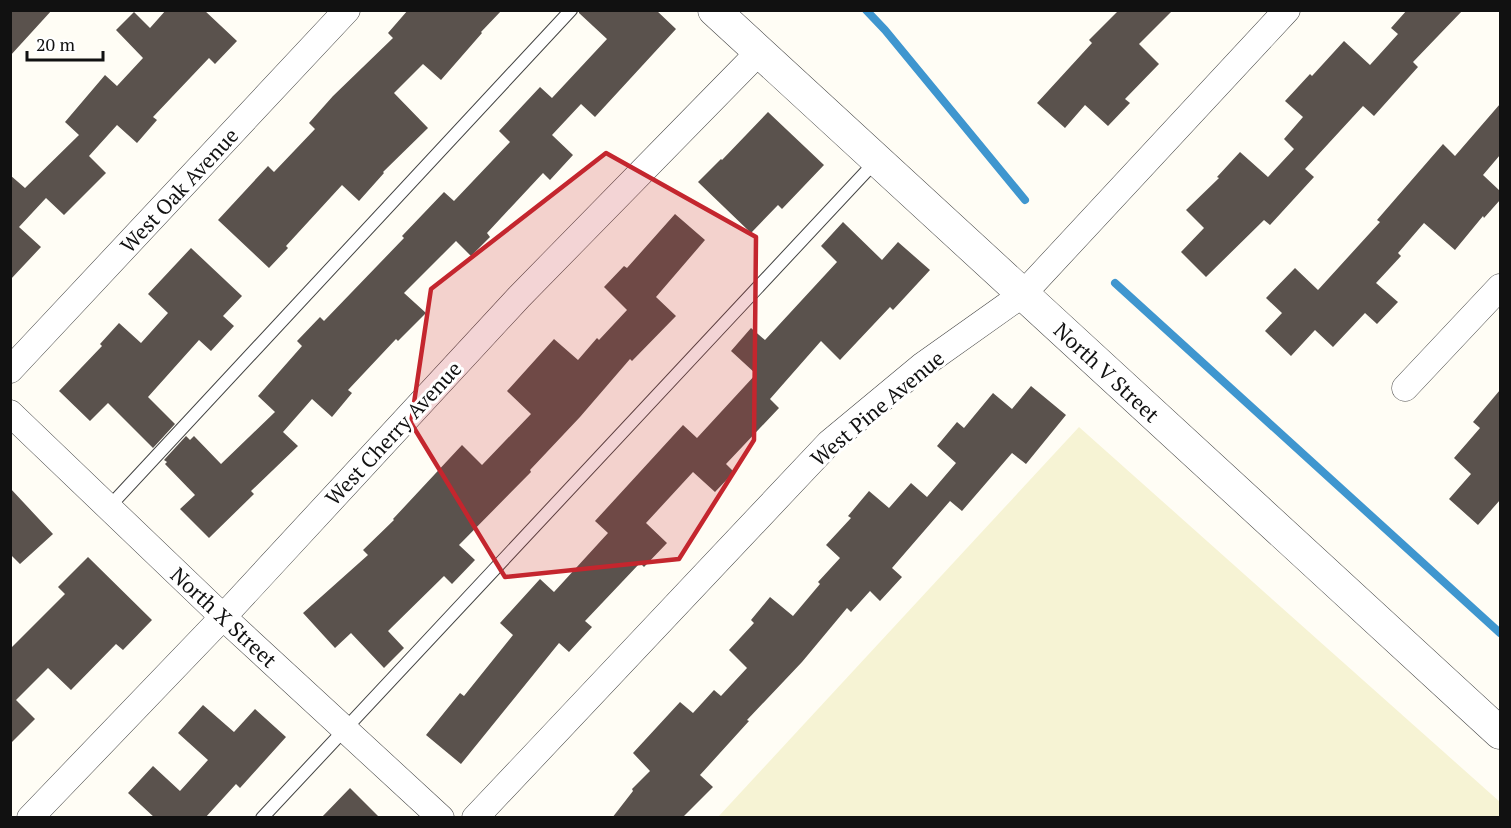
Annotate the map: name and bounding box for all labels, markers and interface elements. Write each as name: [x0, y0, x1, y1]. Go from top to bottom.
scale bar: [27, 24, 104, 62]
text: 20 m: [36, 32, 76, 56]
street label: West Oak Avenue: [114, 121, 244, 259]
street label: North V Street: [1048, 316, 1166, 428]
street label: West Pine Avenue: [804, 344, 950, 472]
street label: West Cherry Avenue: [319, 355, 467, 511]
street label: North X Street: [165, 561, 283, 674]

